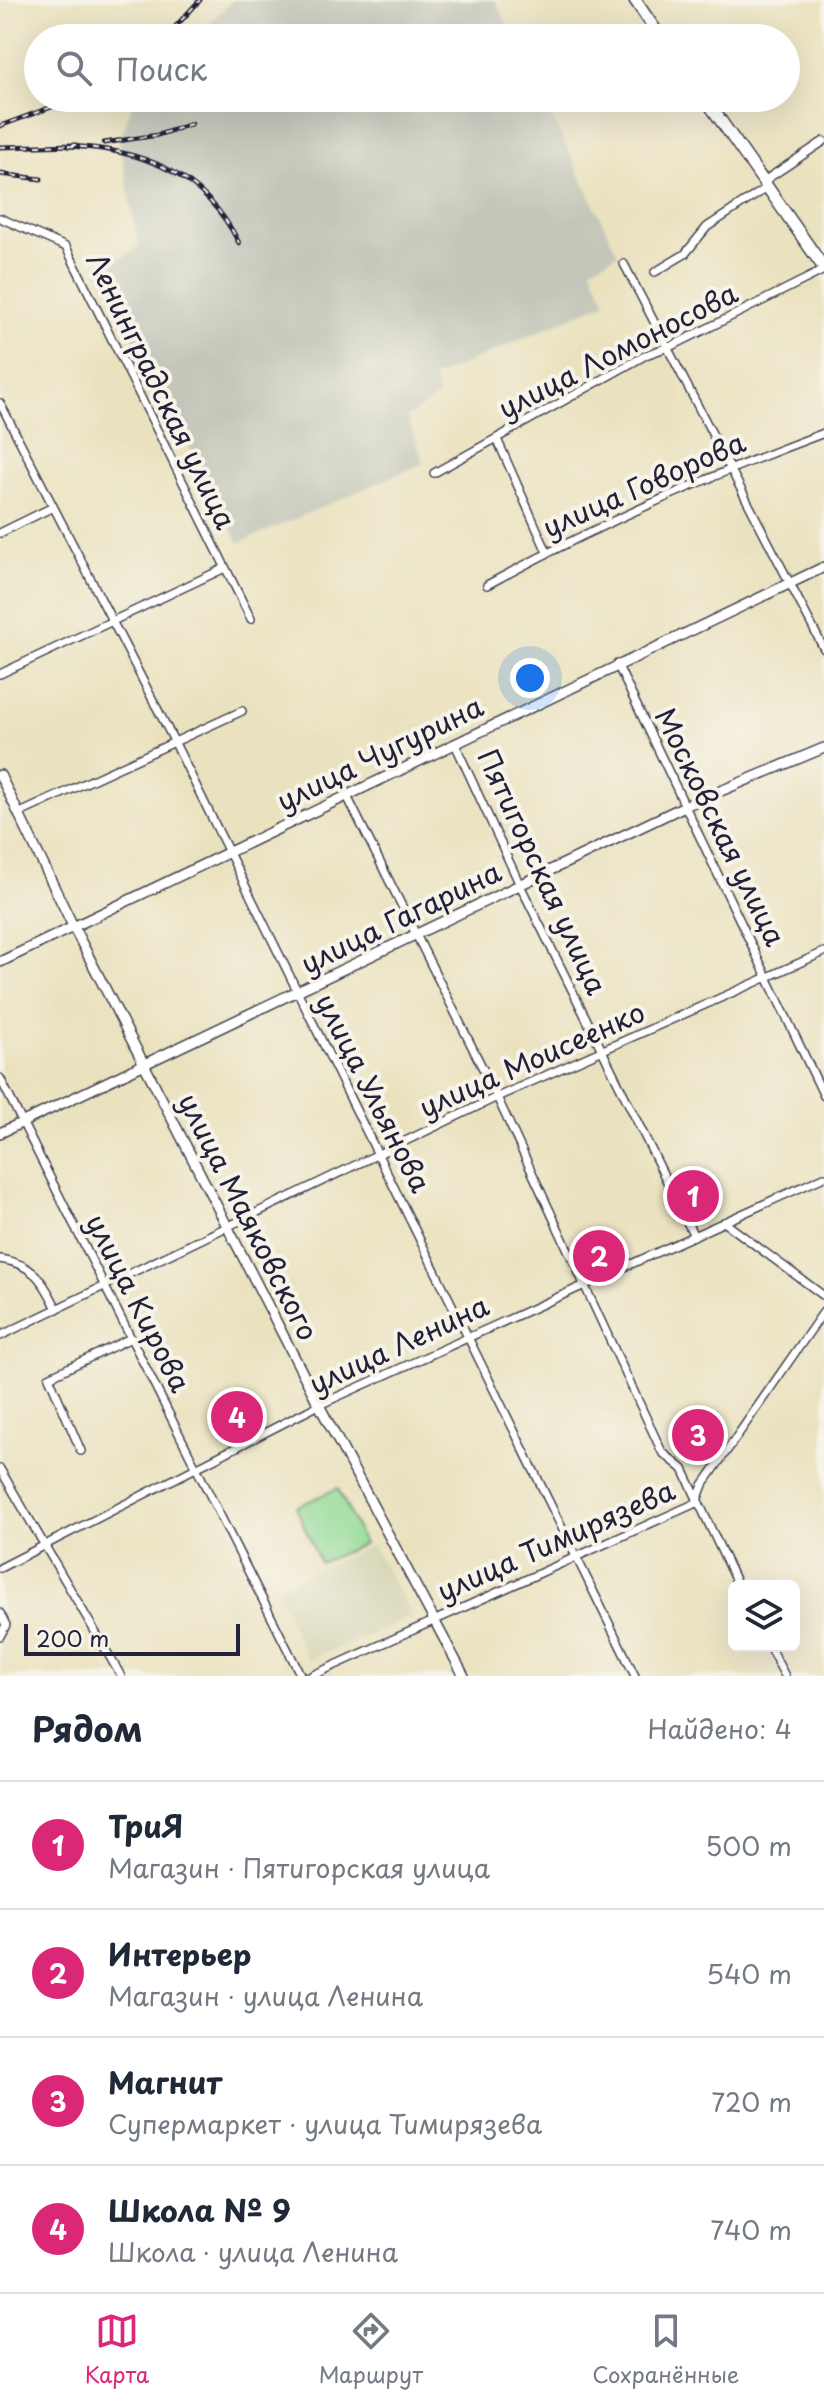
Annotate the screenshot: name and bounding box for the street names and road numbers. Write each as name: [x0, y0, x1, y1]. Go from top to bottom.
street label: Ленинградская улица: [77, 245, 248, 536]
street label: улица Ломоносова: [490, 270, 745, 429]
street label: улица Говорова: [535, 419, 752, 548]
street label: улица Чугурина: [269, 684, 490, 821]
street label: Московская улица: [645, 700, 798, 953]
street label: Пятигорская улица: [468, 742, 619, 1001]
street label: улица Гагарина: [293, 849, 508, 984]
street label: улица Ульянова: [306, 985, 443, 1200]
street label: улица Моисеенко: [412, 990, 651, 1128]
street label: улица Маяковского: [168, 1085, 330, 1348]
street label: улица Кирова: [76, 1206, 203, 1399]
street label: улица Ленина: [301, 1283, 496, 1404]
street label: улица Тимирязева: [430, 1468, 682, 1611]

